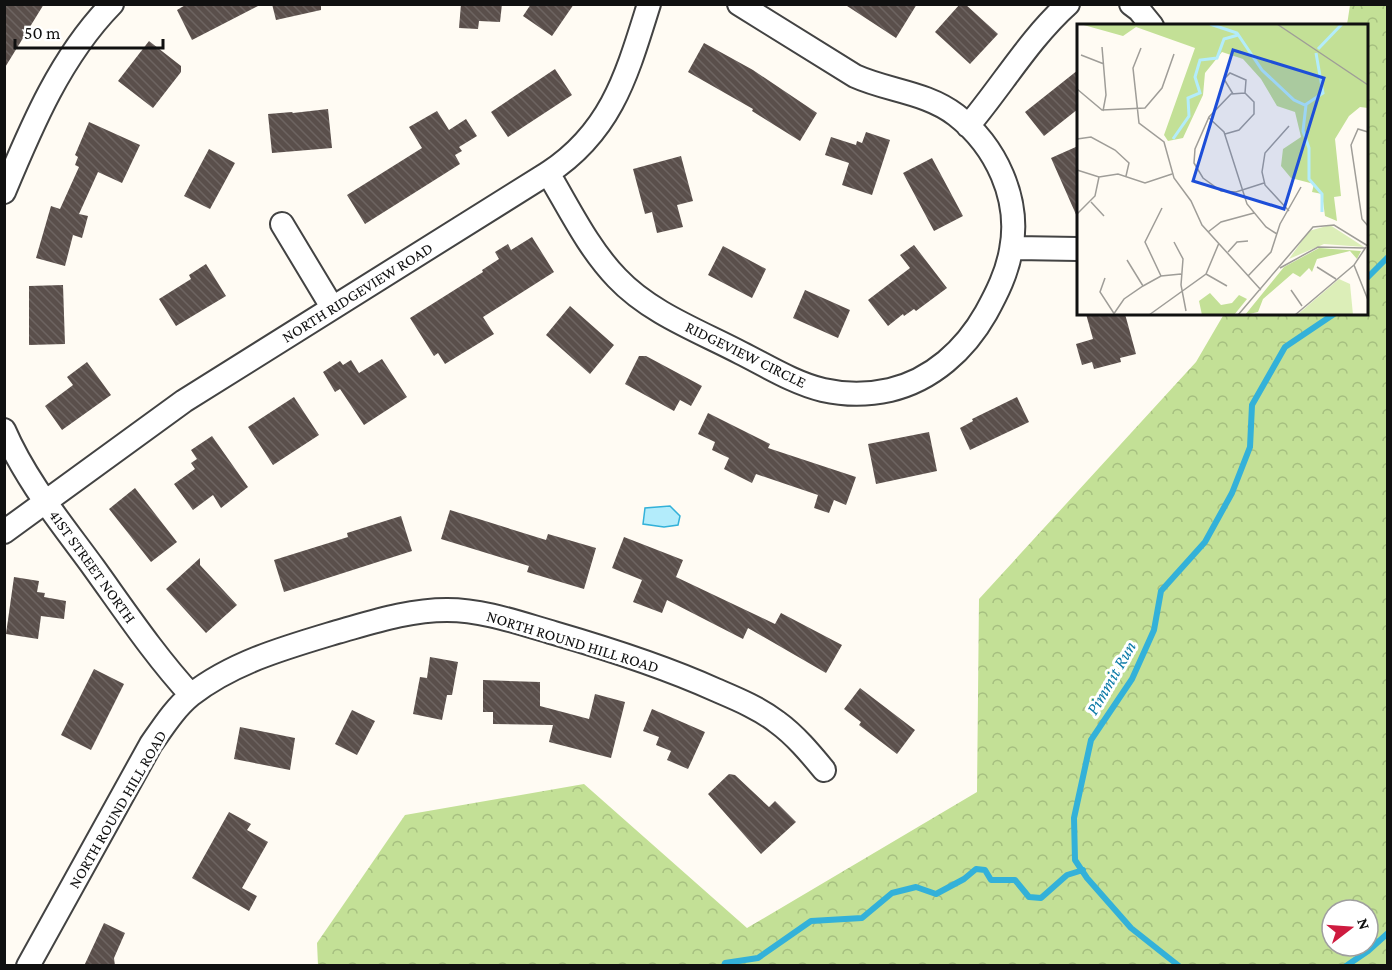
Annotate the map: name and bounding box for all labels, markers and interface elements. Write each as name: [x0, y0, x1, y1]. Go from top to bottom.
scale bar: [15, 12, 164, 50]
text: 50 m: [24, 23, 61, 43]
inset map: [1077, 24, 1368, 315]
street label: NORTH RIDGEVIEW ROAD: [279, 239, 436, 346]
street label: RIDGEVIEW CIRCLE: [683, 318, 809, 391]
street label: 41ST STREET NORTH: [46, 506, 139, 626]
street label: NORTH ROUND HILL ROAD: [485, 607, 661, 676]
water label: Pimmit Run: [1082, 638, 1140, 718]
street label: NORTH ROUND HILL ROAD: [65, 727, 170, 891]
north arrow: [1320, 898, 1380, 958]
text: N: [1354, 916, 1374, 932]

